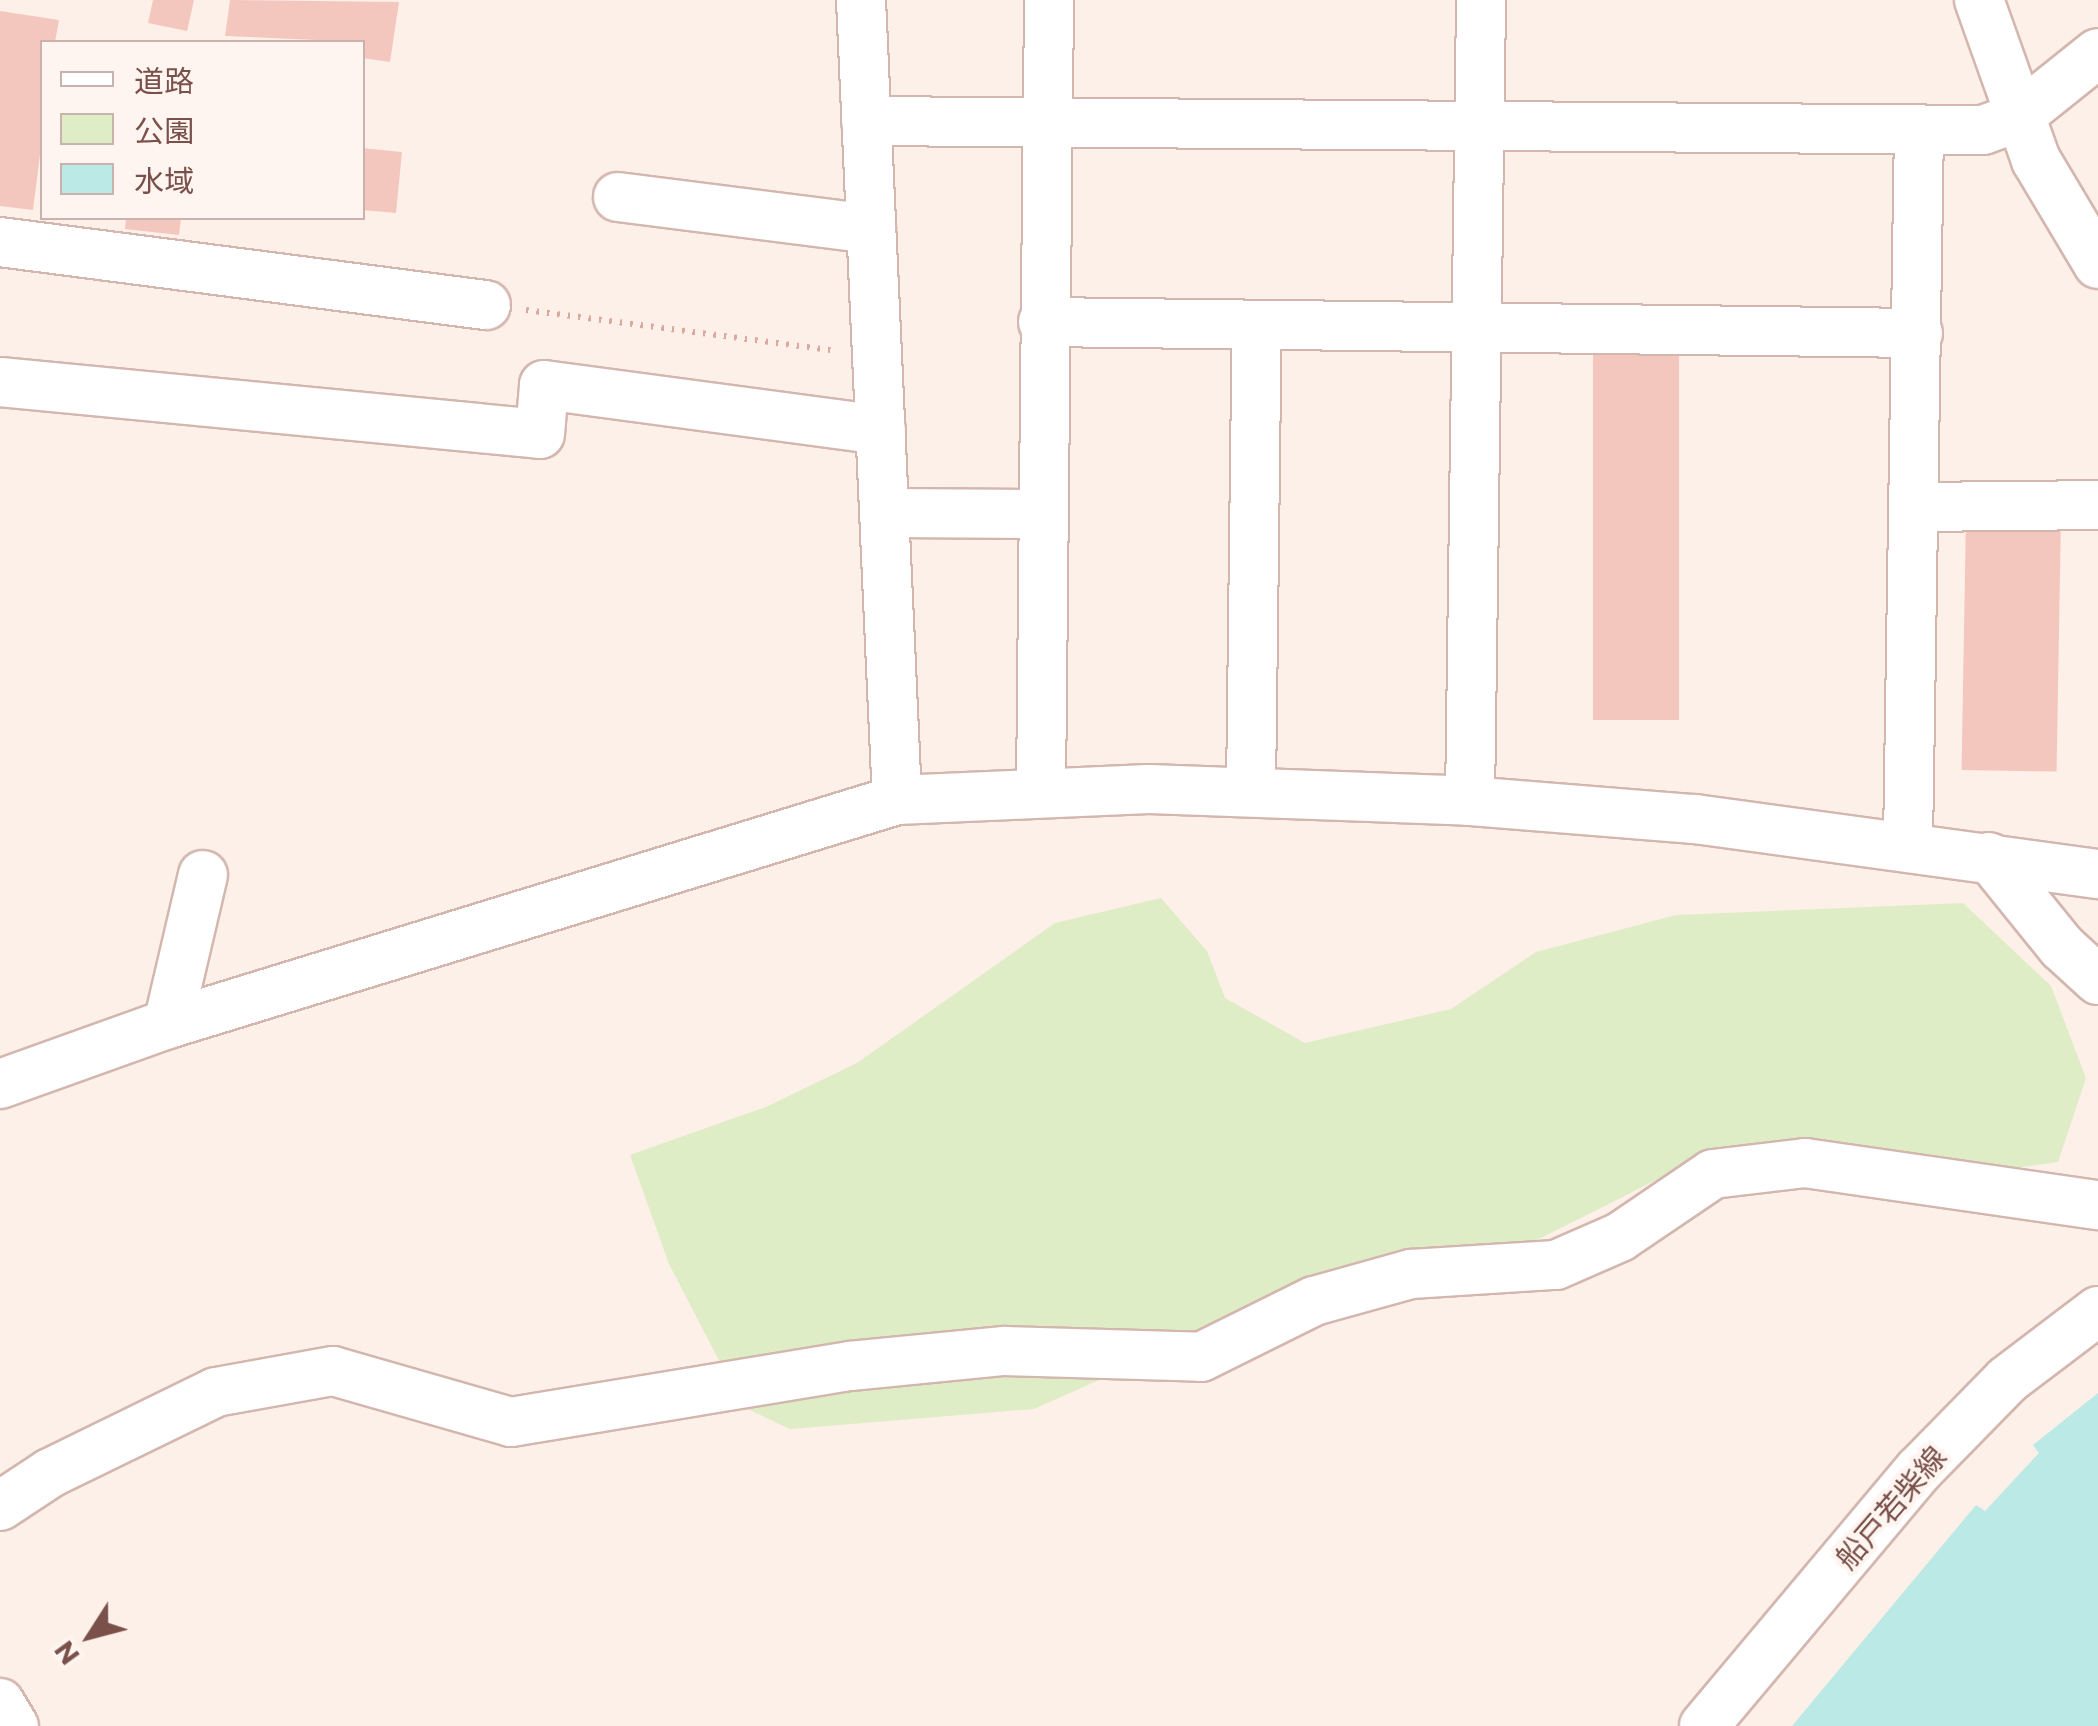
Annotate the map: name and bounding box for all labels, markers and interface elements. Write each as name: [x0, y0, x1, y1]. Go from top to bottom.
legend: [40, 40, 365, 220]
text: 道路: [134, 61, 194, 98]
text: 公園: [134, 111, 194, 148]
text: 水域: [134, 161, 194, 198]
street label: 船戸若柴線: [1827, 1439, 1953, 1575]
north arrow: [40, 1586, 140, 1686]
text: N: [46, 1635, 86, 1672]

